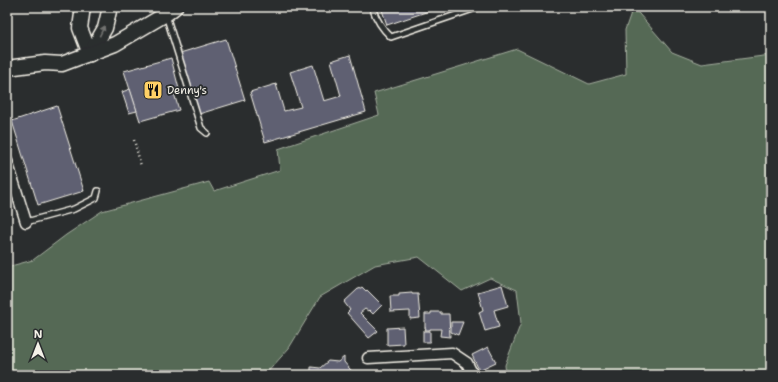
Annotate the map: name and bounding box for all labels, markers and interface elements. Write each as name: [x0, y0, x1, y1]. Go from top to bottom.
one-way arrow: [99, 25, 105, 37]
restaurant icon: Denny's: [142, 79, 164, 101]
place label: Denny's: [167, 83, 207, 98]
north arrow: [18, 324, 58, 364]
text: N: [34, 327, 43, 342]

